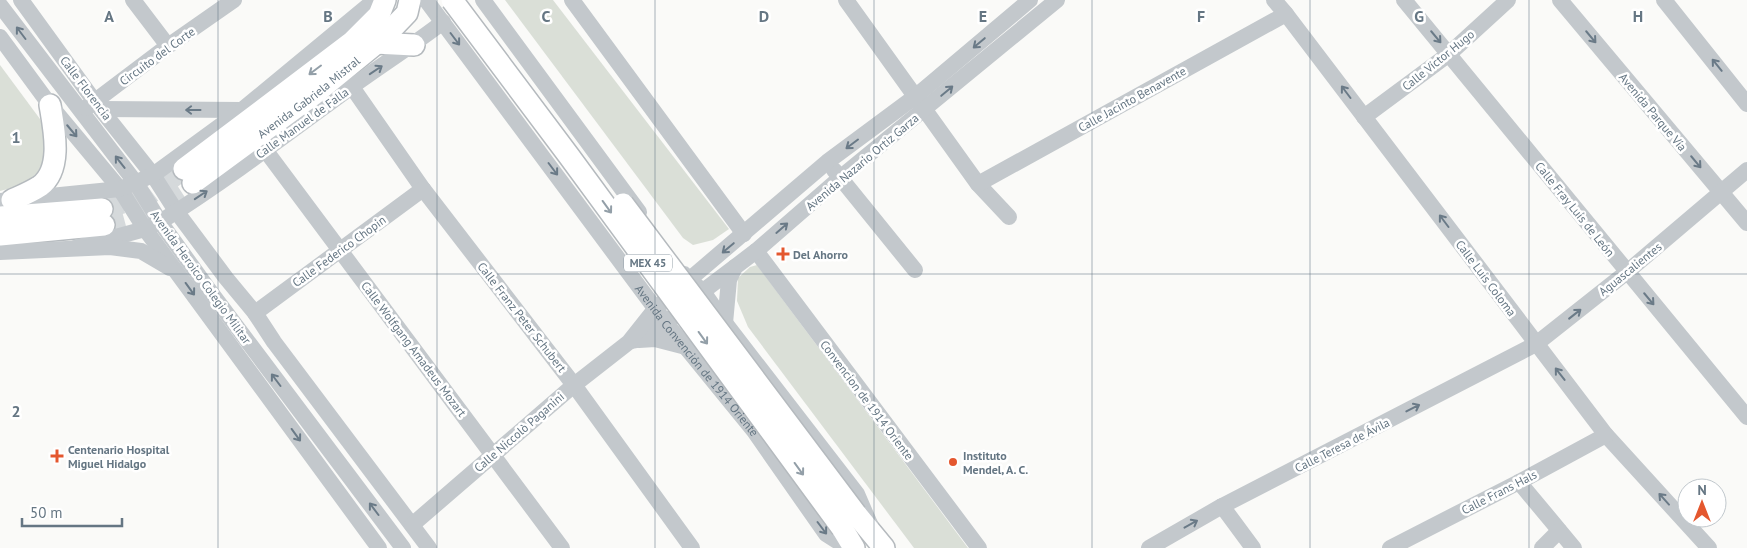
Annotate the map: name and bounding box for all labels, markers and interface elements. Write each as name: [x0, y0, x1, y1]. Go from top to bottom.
text: A: [104, 6, 114, 26]
text: B: [323, 6, 333, 26]
text: C: [542, 6, 551, 26]
text: D: [759, 6, 769, 26]
text: E: [979, 6, 987, 26]
text: F: [1197, 6, 1205, 26]
text: G: [1414, 6, 1424, 26]
text: H: [1633, 6, 1643, 26]
street label: Circuito del Corte: [116, 24, 198, 88]
street label: Calle Víctor Hugo: [1399, 26, 1477, 94]
one-way arrow: [16, 27, 27, 40]
one-way arrow: [1430, 31, 1441, 44]
one-way arrow: [1585, 31, 1597, 44]
one-way arrow: [450, 32, 460, 46]
one-way arrow: [973, 37, 986, 48]
street label: Avenida Gabriela Mistral: [254, 52, 363, 141]
street label: Calle Florencia: [57, 53, 115, 123]
one-way arrow: [1711, 59, 1722, 72]
street label: Calle Jacinto Benavente: [1075, 63, 1189, 135]
one-way arrow: [309, 65, 322, 76]
one-way arrow: [368, 65, 382, 75]
street label: Avenida Parque Vía: [1616, 70, 1690, 154]
street label: Calle Manuel de Falla: [253, 84, 351, 162]
one-way arrow: [940, 85, 953, 96]
one-way arrow: [1340, 86, 1351, 99]
one-way arrow: [185, 105, 202, 115]
street label: Avenida Nazario Ortiz Garza: [802, 110, 922, 214]
one-way arrow: [67, 125, 78, 138]
text: 1: [11, 127, 21, 147]
one-way arrow: [846, 138, 859, 149]
one-way arrow: [1690, 155, 1701, 168]
one-way arrow: [115, 156, 126, 169]
street label: Calle Fray Luis de León: [1532, 159, 1618, 259]
one-way arrow: [547, 162, 558, 175]
one-way arrow: [193, 190, 207, 200]
one-way arrow: [602, 200, 612, 214]
street label: Avenida Heroico Colegio Militar: [147, 207, 255, 347]
street label: Calle Federico Chopin: [289, 212, 389, 290]
one-way arrow: [1438, 215, 1449, 228]
one-way arrow: [775, 223, 788, 234]
street label: Calle Luis Coloma: [1453, 237, 1519, 319]
street label: Aguascalientes: [1596, 239, 1664, 299]
one-way arrow: [721, 242, 734, 254]
place label: Del Ahorro: [793, 247, 849, 262]
marker: Del Ahorro: [777, 248, 789, 260]
road number: MEX 45: [624, 254, 672, 272]
street label: Calle Franz Peter Schubert: [474, 259, 570, 375]
street label: Calle Wolfgang Amadeus Mozart: [358, 278, 470, 420]
street label: Avenida Convención de 1914 Oriente: [632, 281, 763, 439]
one-way arrow: [185, 282, 195, 296]
one-way arrow: [1643, 292, 1654, 305]
one-way arrow: [1568, 308, 1581, 319]
one-way arrow: [698, 331, 708, 345]
street label: Convencion de 1914 Oriente: [817, 337, 917, 463]
one-way arrow: [1555, 367, 1565, 381]
one-way arrow: [270, 374, 281, 387]
street label: Calle Niccolò Paganini: [471, 389, 567, 475]
text: 2: [11, 401, 21, 421]
one-way arrow: [1405, 403, 1420, 413]
street label: Calle Teresa de Ávila: [1292, 415, 1392, 475]
one-way arrow: [291, 428, 301, 442]
place label: Centenario Hospital Miguel Hidalgo: [68, 442, 170, 471]
place label: Instituto Mendel, A. C.: [963, 448, 1028, 477]
marker: Centenario Hospital Miguel Hidalgo: [50, 449, 64, 463]
marker: Instituto Mendel, A. C.: [947, 456, 959, 468]
one-way arrow: [794, 462, 805, 475]
street label: Calle Frans Hals: [1459, 467, 1539, 517]
north arrow: [1677, 478, 1727, 528]
text: N: [1697, 481, 1707, 499]
one-way arrow: [1658, 492, 1670, 505]
scale bar: [22, 496, 122, 528]
one-way arrow: [369, 502, 379, 516]
text: 50 m: [30, 503, 63, 522]
one-way arrow: [1183, 519, 1198, 528]
one-way arrow: [817, 521, 828, 534]

